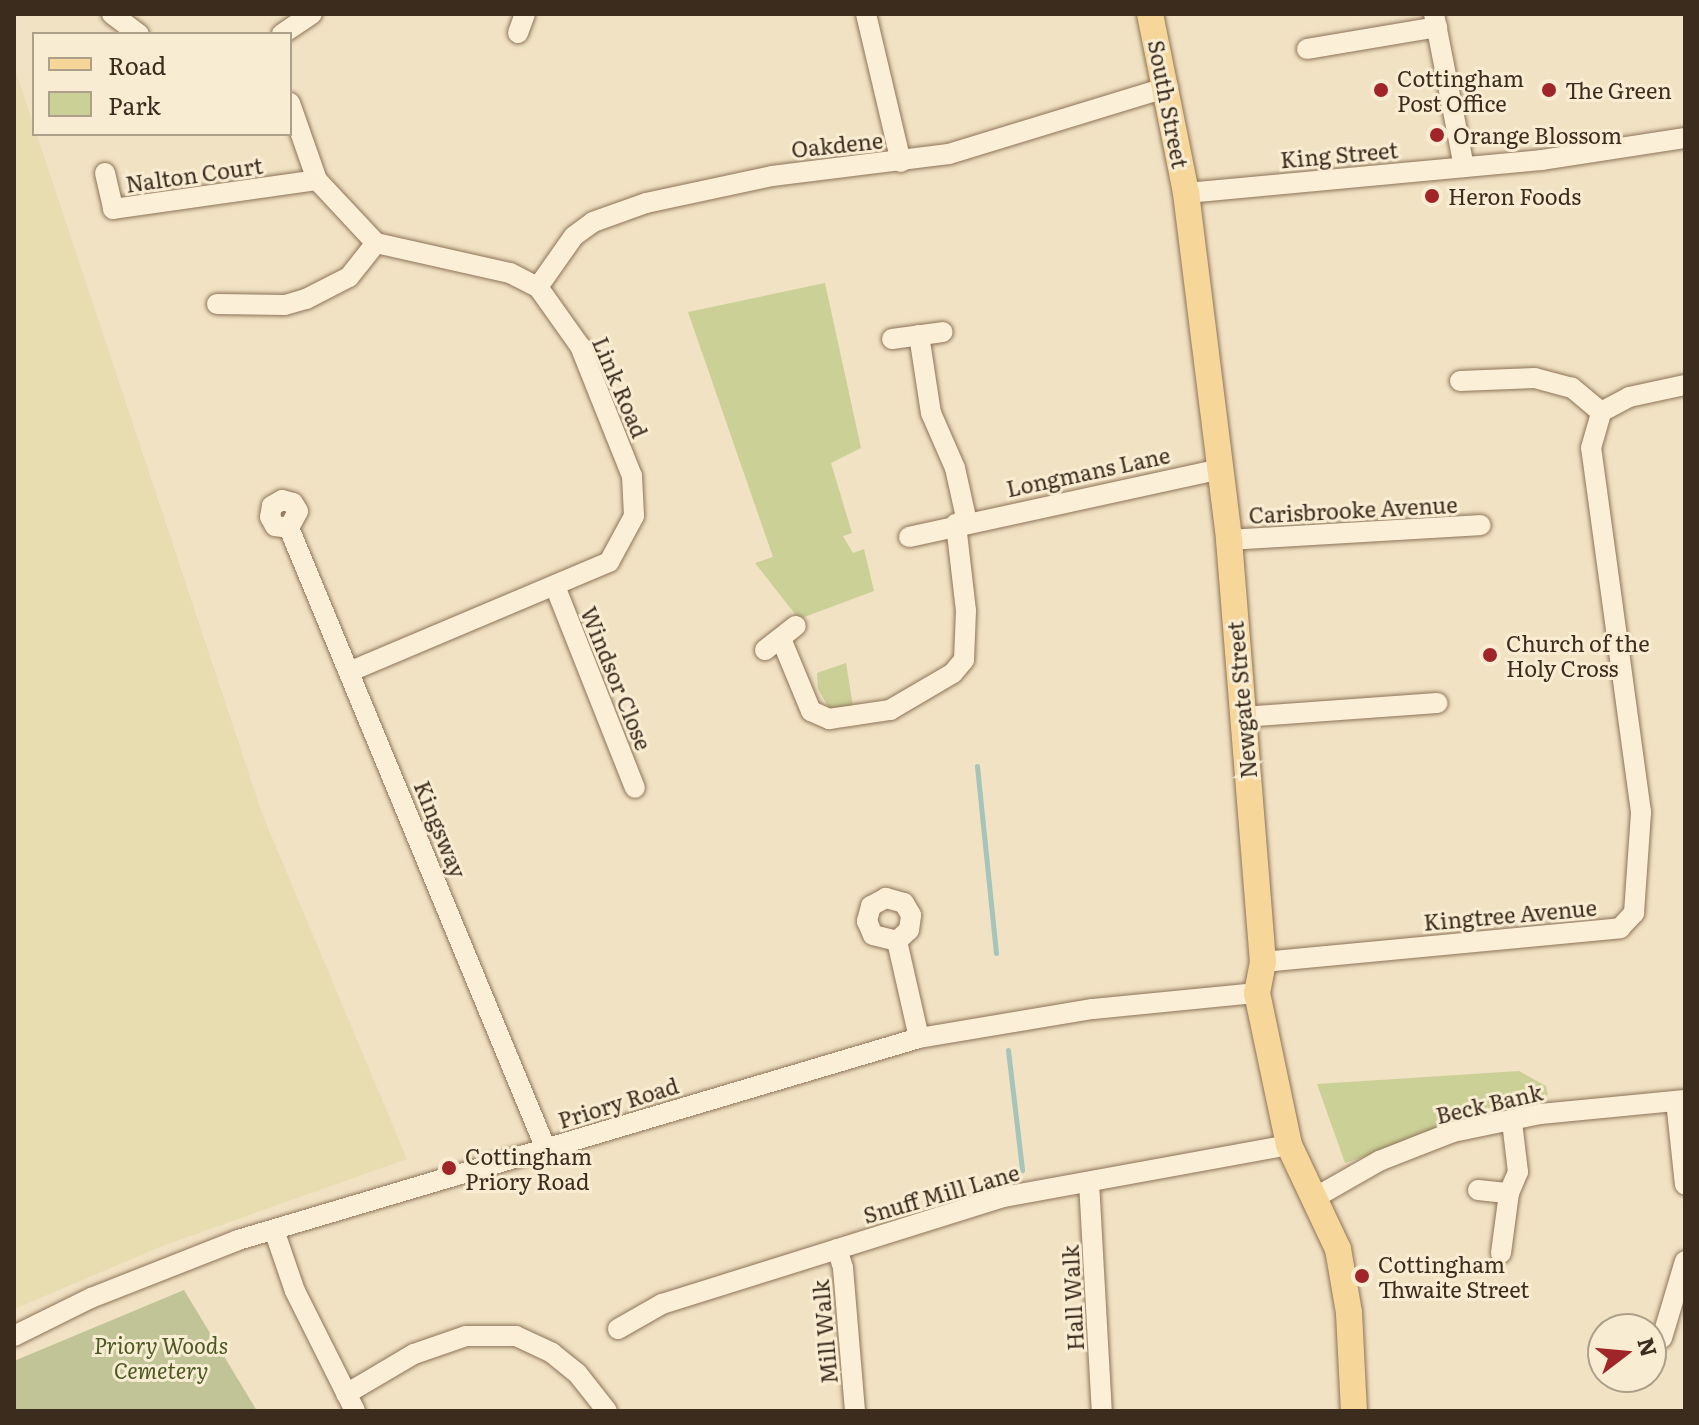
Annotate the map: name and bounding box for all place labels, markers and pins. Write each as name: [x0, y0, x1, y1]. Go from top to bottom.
place label: Cottingham Post Office: [1397, 64, 1524, 116]
place label: The Green: [1565, 77, 1672, 103]
marker: Cottingham Post Office: [1372, 81, 1390, 99]
marker: The Green: [1540, 81, 1558, 99]
place label: Orange Blossom: [1453, 122, 1622, 148]
marker: Orange Blossom: [1428, 126, 1446, 144]
place label: Heron Foods: [1448, 183, 1581, 209]
marker: Heron Foods: [1423, 187, 1441, 205]
place label: Church of the Holy Cross: [1506, 629, 1650, 680]
marker: Church of the Holy Cross: [1481, 646, 1499, 664]
place label: Cottingham Priory Road: [465, 1142, 592, 1194]
marker: Cottingham Priory Road: [440, 1159, 458, 1177]
place label: Cottingham Thwaite Street: [1378, 1250, 1529, 1302]
marker: Cottingham Thwaite Street: [1353, 1267, 1371, 1285]

